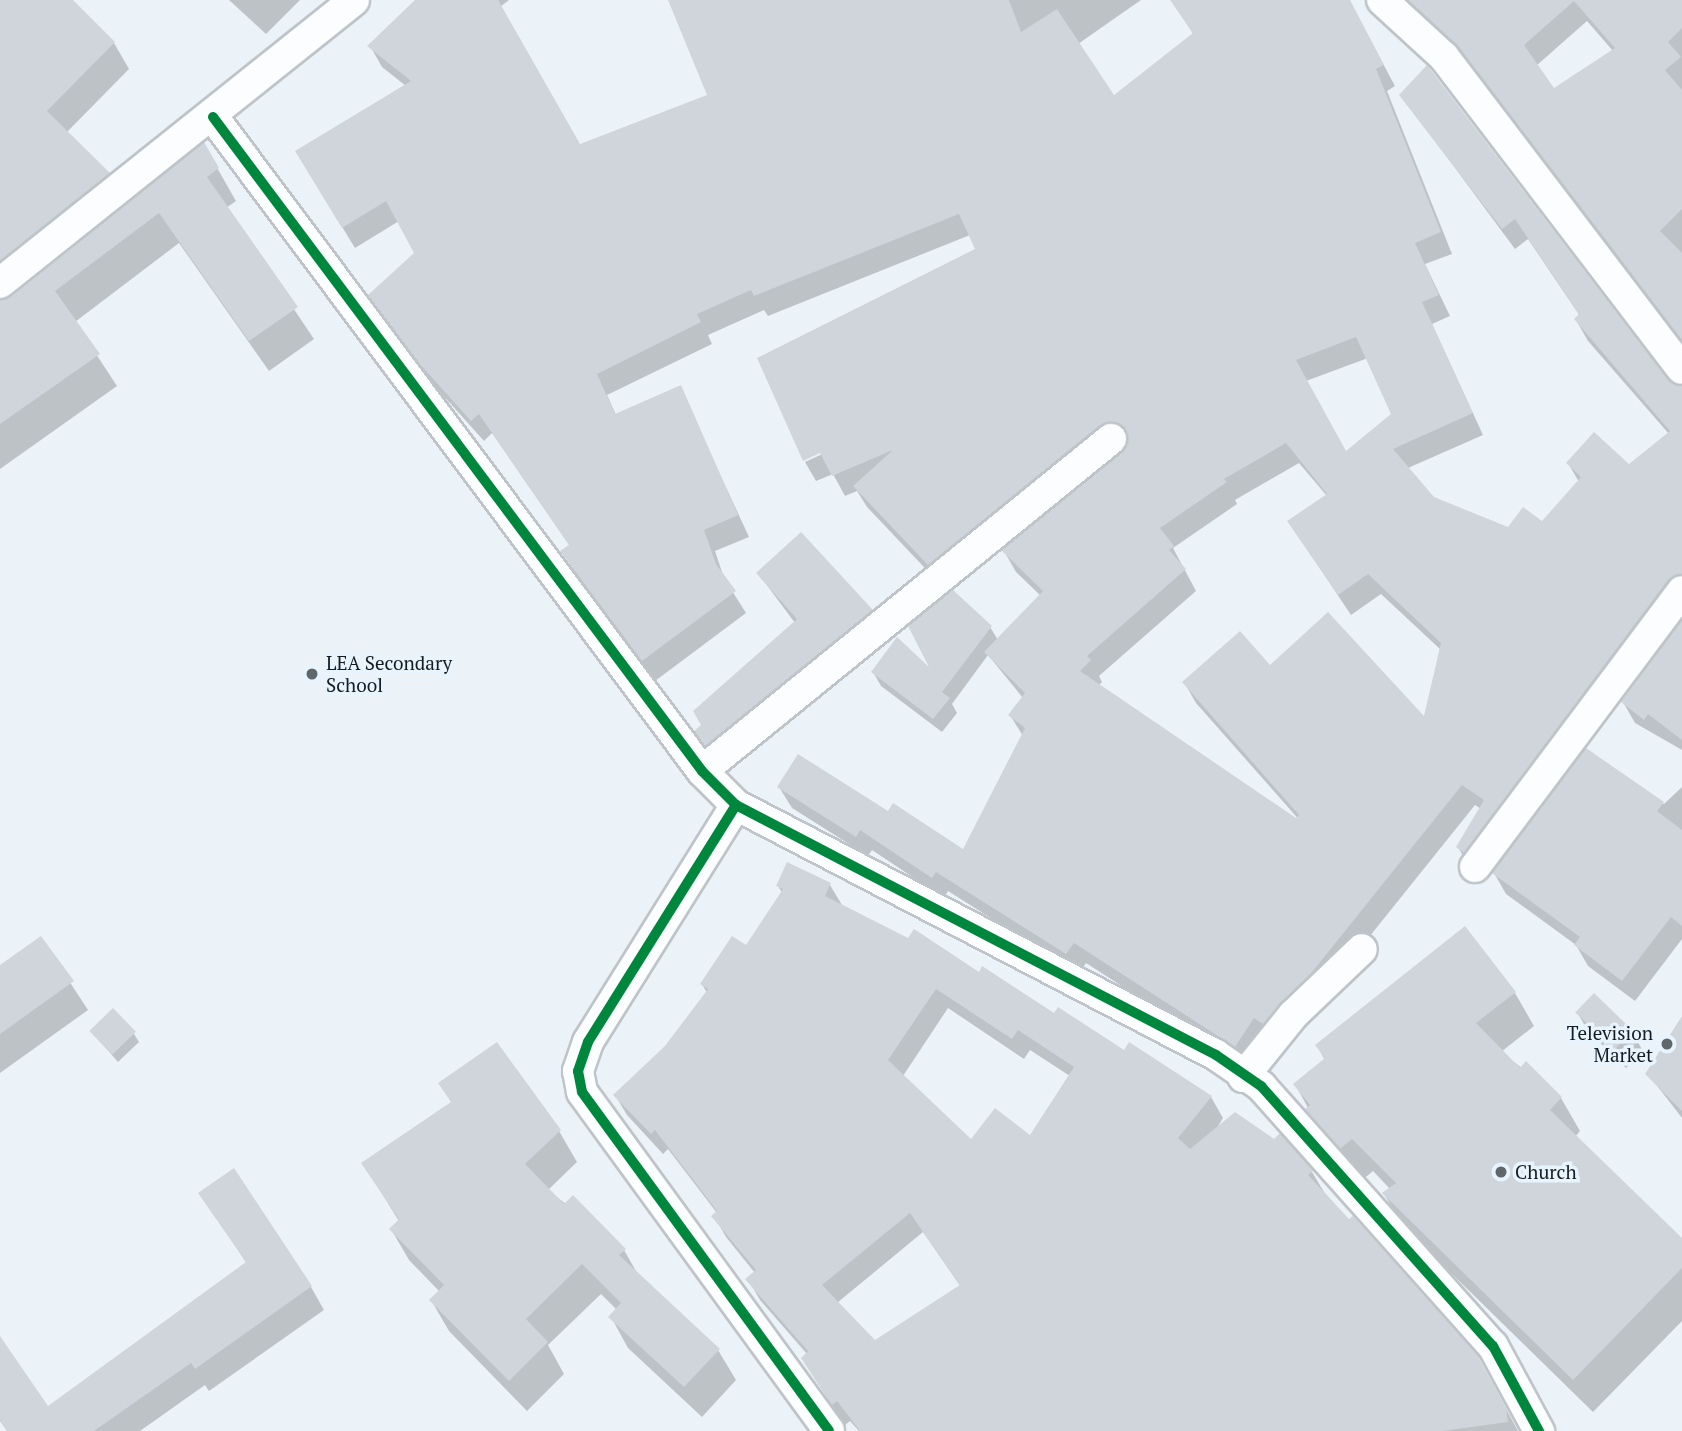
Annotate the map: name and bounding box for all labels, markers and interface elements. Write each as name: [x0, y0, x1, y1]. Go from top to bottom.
place label: LEA Secondary School: [326, 652, 452, 696]
marker: LEA Secondary School: [304, 666, 320, 682]
place label: Television Market: [1567, 1022, 1653, 1066]
marker: Television Market: [1659, 1036, 1675, 1052]
place label: Church: [1515, 1161, 1577, 1183]
marker: Church: [1493, 1164, 1509, 1180]

